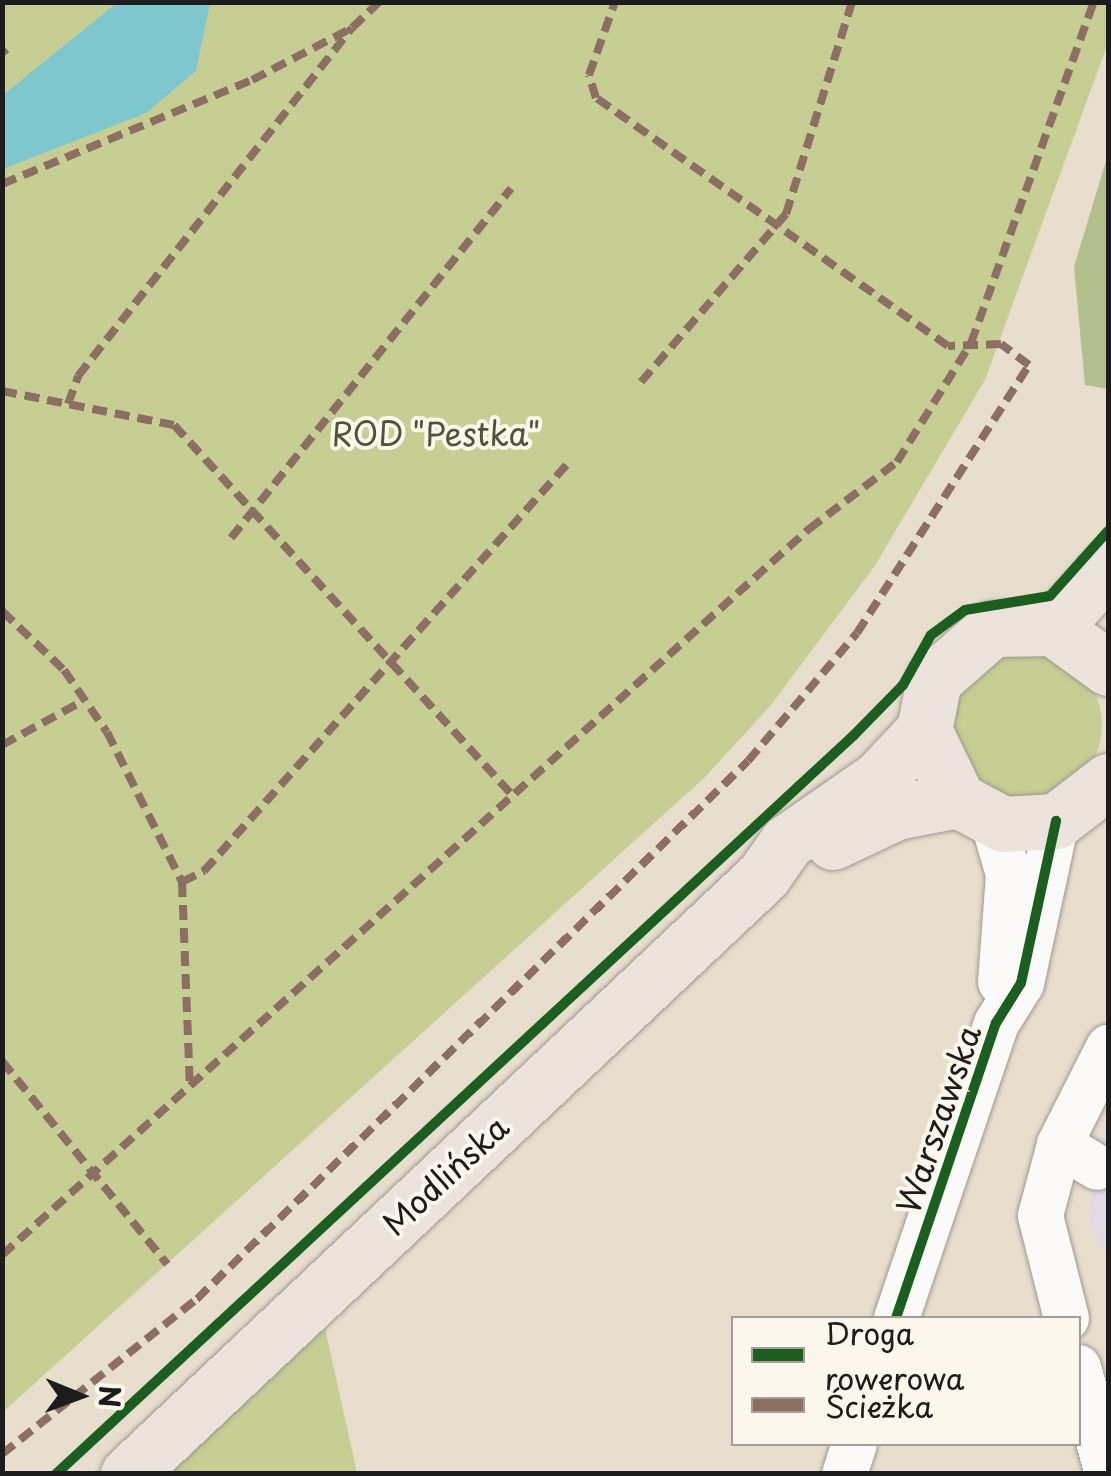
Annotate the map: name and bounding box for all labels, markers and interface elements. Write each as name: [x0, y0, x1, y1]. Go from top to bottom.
park label: ROD "Pestka": [329, 414, 543, 452]
street label: Warszawska: [888, 1020, 988, 1218]
street label: Modlińska: [374, 1107, 516, 1243]
text: Droga rowerowa: [825, 1310, 964, 1400]
legend: [731, 1316, 1081, 1446]
north arrow: [30, 1346, 130, 1446]
text: Ścieżka: [825, 1383, 933, 1428]
text: N: [89, 1385, 132, 1408]

